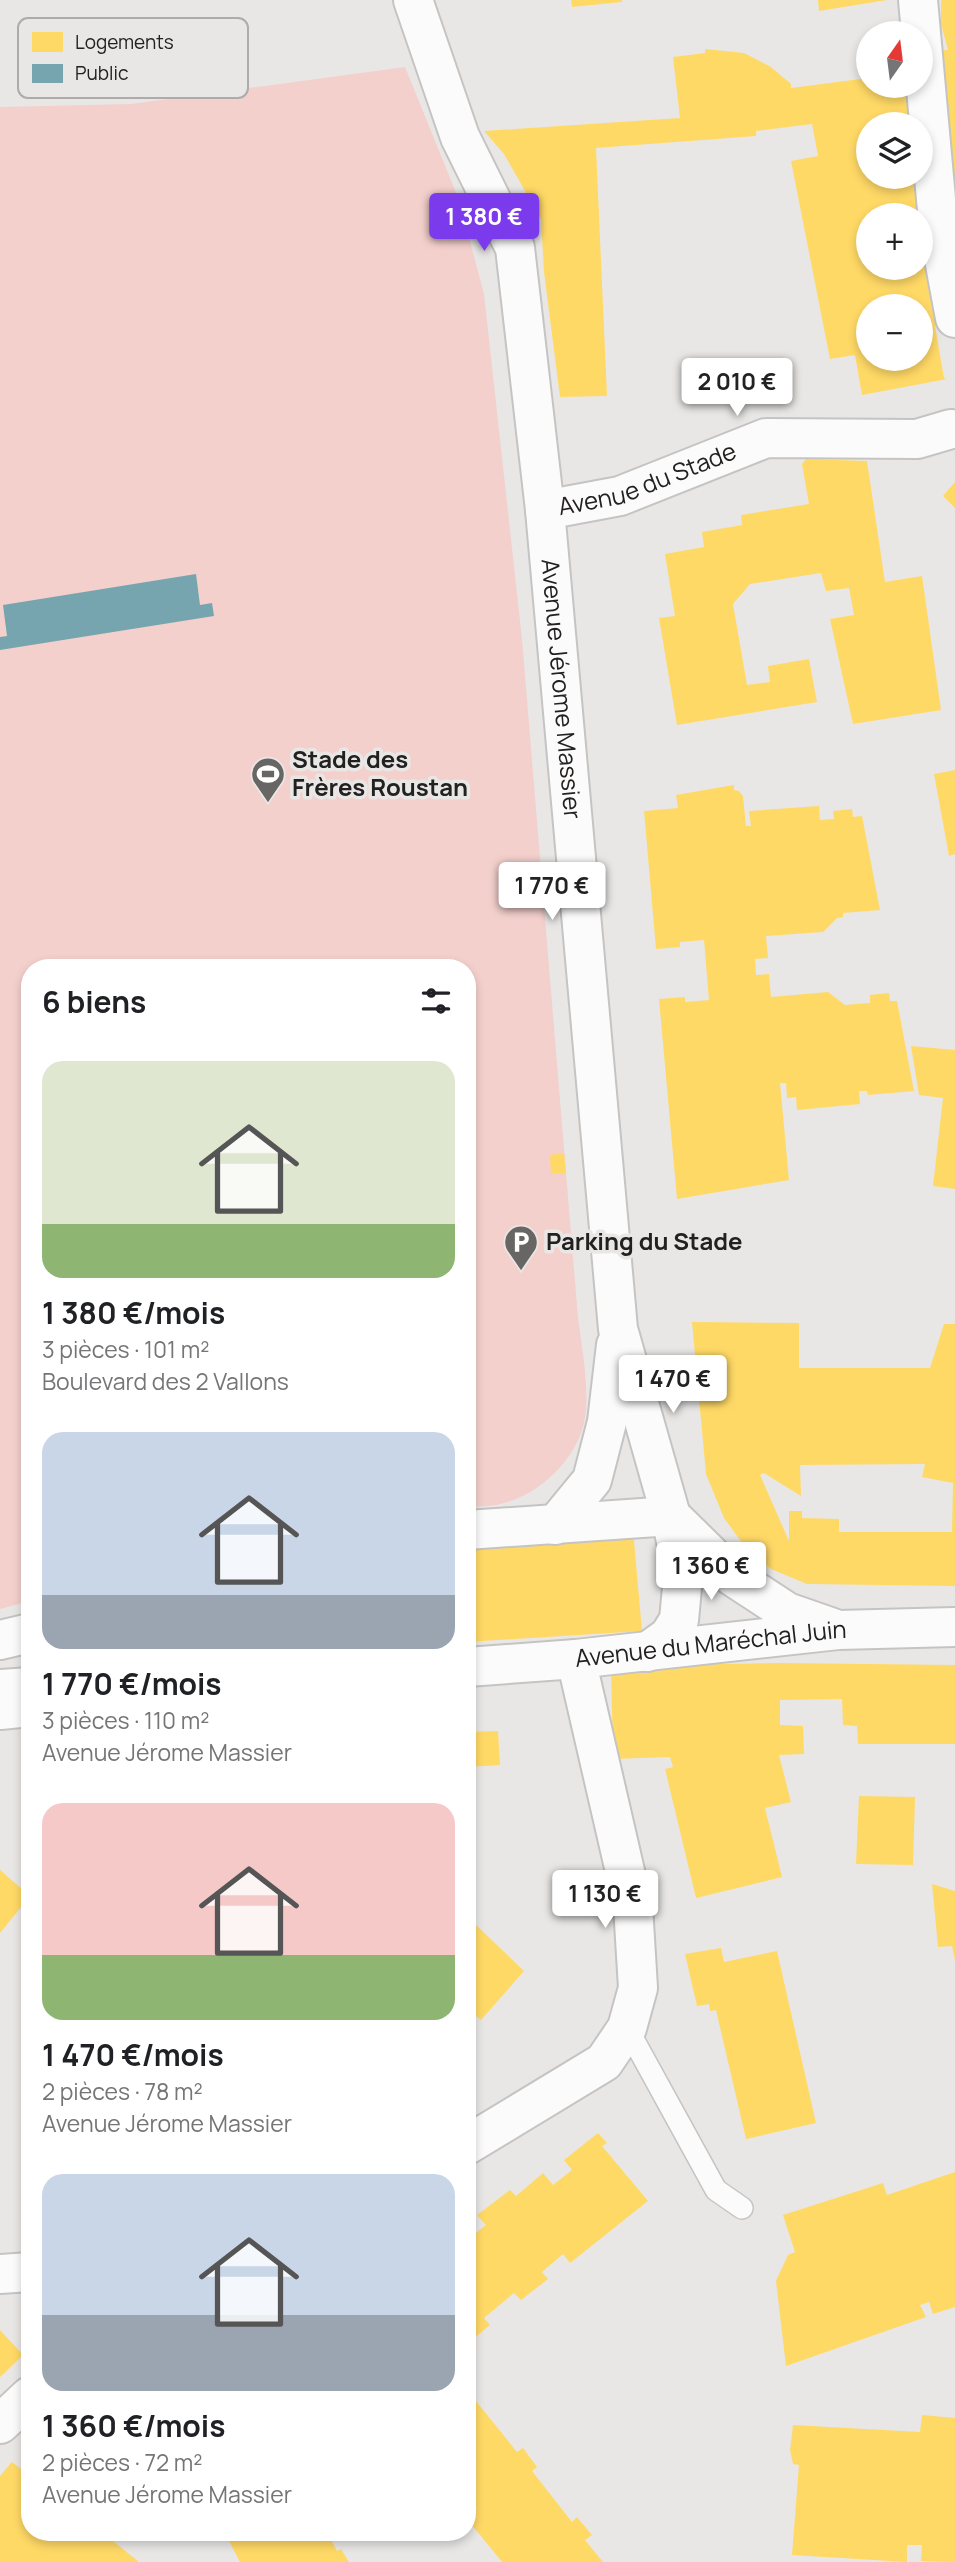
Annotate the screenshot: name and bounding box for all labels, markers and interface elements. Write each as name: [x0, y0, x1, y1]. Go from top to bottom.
legend: [18, 18, 248, 98]
north arrow: [856, 21, 933, 98]
map controls: [856, 21, 933, 371]
text: Logements: [75, 29, 174, 55]
text: Public: [75, 60, 128, 86]
button: layers: [856, 112, 933, 189]
pin: 1 380 €: [419, 194, 549, 253]
text: 1 380 €: [445, 200, 523, 232]
button: +: [856, 203, 933, 280]
button: −: [856, 294, 933, 371]
pin: 2 010 €: [672, 358, 802, 418]
text: 2 010 €: [698, 365, 776, 397]
street label: Avenue du Stade: [555, 434, 741, 522]
street label: Avenue Jérome Massier: [534, 557, 590, 821]
place label: Stade des Frères Roustan: [292, 742, 468, 803]
sports icon: Stade des Frères Roustan: [249, 755, 287, 804]
pin: 1 770 €: [487, 862, 617, 922]
text: 1 770 €: [515, 869, 589, 901]
text: 6 biens: [42, 981, 146, 1022]
icon: filters: [417, 982, 455, 1020]
icon: home: [186, 1106, 312, 1232]
parking icon: Parking du Stade: [502, 1223, 540, 1272]
place label: Parking du Stade: [546, 1224, 743, 1257]
text: 1 380 €/mois: [42, 1292, 225, 1333]
text: 3 pièces · 101 m²: [42, 1333, 209, 1365]
pin: 1 470 €: [608, 1356, 738, 1415]
text: 1 470 €: [635, 1362, 711, 1394]
text: Boulevard des 2 Vallons: [42, 1365, 289, 1397]
icon: home: [186, 1477, 312, 1603]
pin: 1 360 €: [646, 1542, 776, 1602]
text: 1 360 €: [672, 1549, 750, 1581]
street label: Avenue du Maréchal Juin: [573, 1612, 847, 1674]
text: 1 770 €/mois: [42, 1663, 222, 1704]
text: 3 pièces · 110 m²: [42, 1704, 209, 1736]
text: Avenue Jérome Massier: [42, 1736, 292, 1768]
icon: home: [186, 1848, 312, 1974]
pin: 1 130 €: [540, 1870, 670, 1930]
text: 1 130 €: [568, 1877, 642, 1909]
text: 1 470 €/mois: [42, 2034, 224, 2075]
text: 2 pièces · 78 m²: [42, 2075, 203, 2107]
text: Avenue Jérome Massier: [42, 2107, 292, 2139]
icon: home: [186, 2219, 312, 2345]
text: 1 360 €/mois: [42, 2405, 225, 2446]
text: 2 pièces · 72 m²: [42, 2446, 202, 2478]
text: Avenue Jérome Massier: [42, 2478, 292, 2510]

